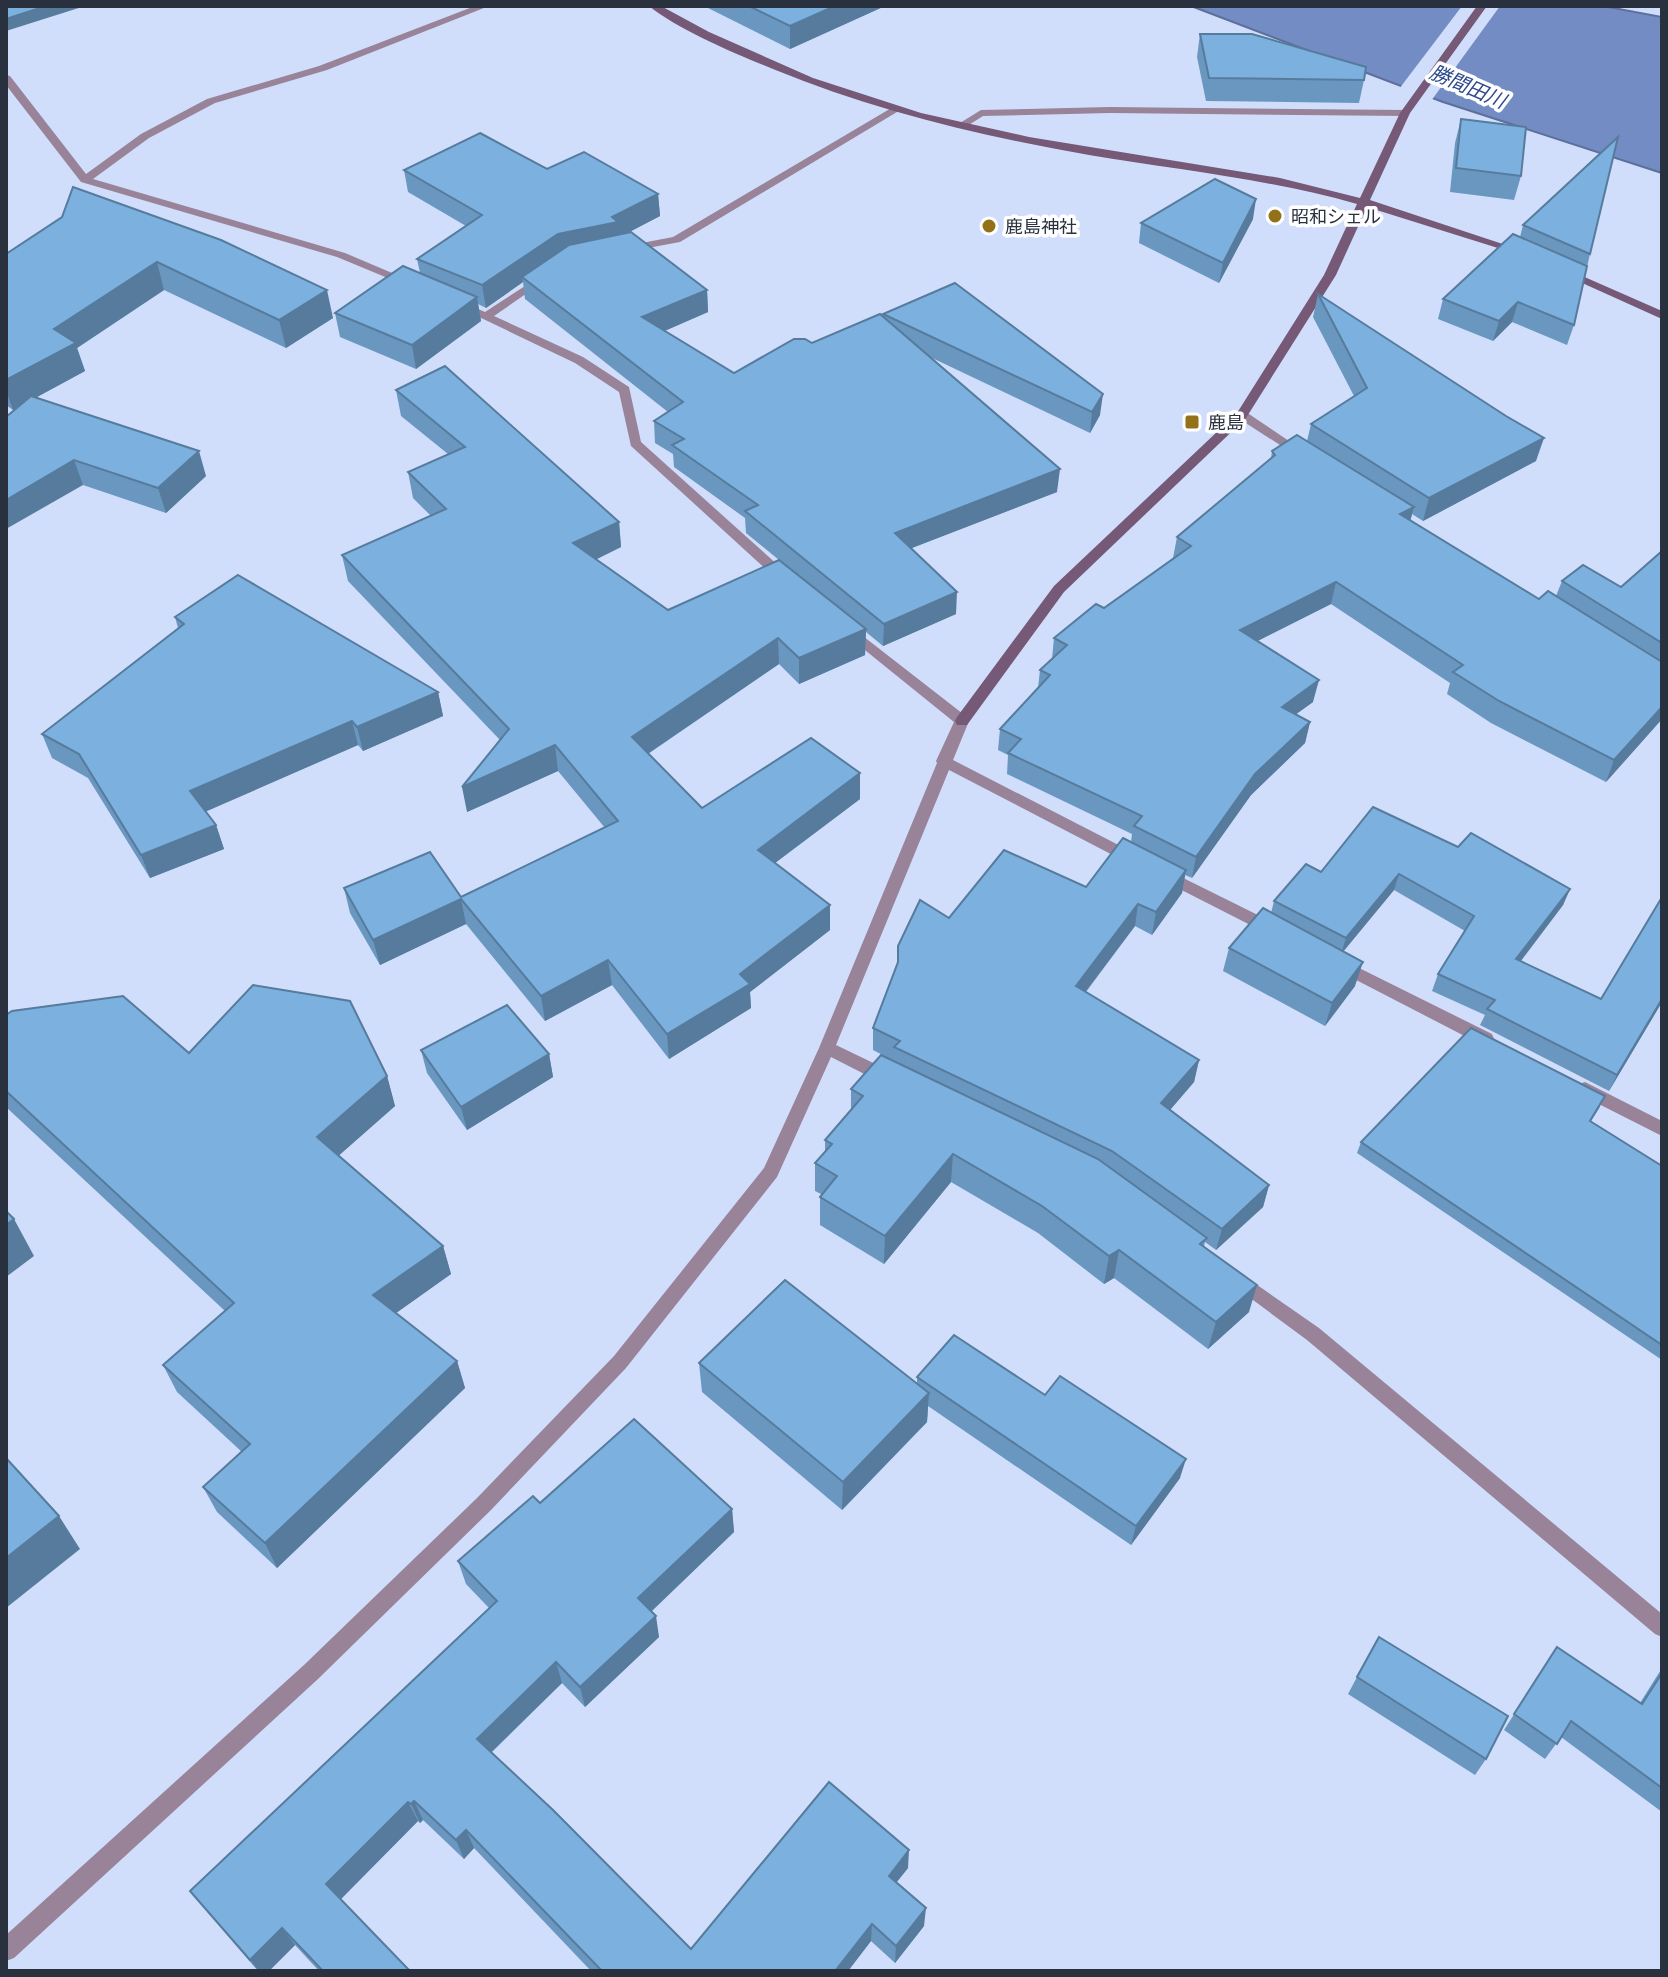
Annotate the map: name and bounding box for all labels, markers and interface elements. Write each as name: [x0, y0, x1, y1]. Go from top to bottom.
water label: 勝間田川: [1426, 58, 1512, 115]
place label: 昭和シェル: [1291, 204, 1381, 229]
marker: 昭和シェル: [1266, 207, 1284, 225]
place label: 鹿島神社: [1005, 214, 1077, 239]
marker: 鹿島神社: [980, 217, 998, 235]
place label: 鹿島: [1208, 410, 1244, 435]
marker: 鹿島: [1183, 413, 1201, 431]

